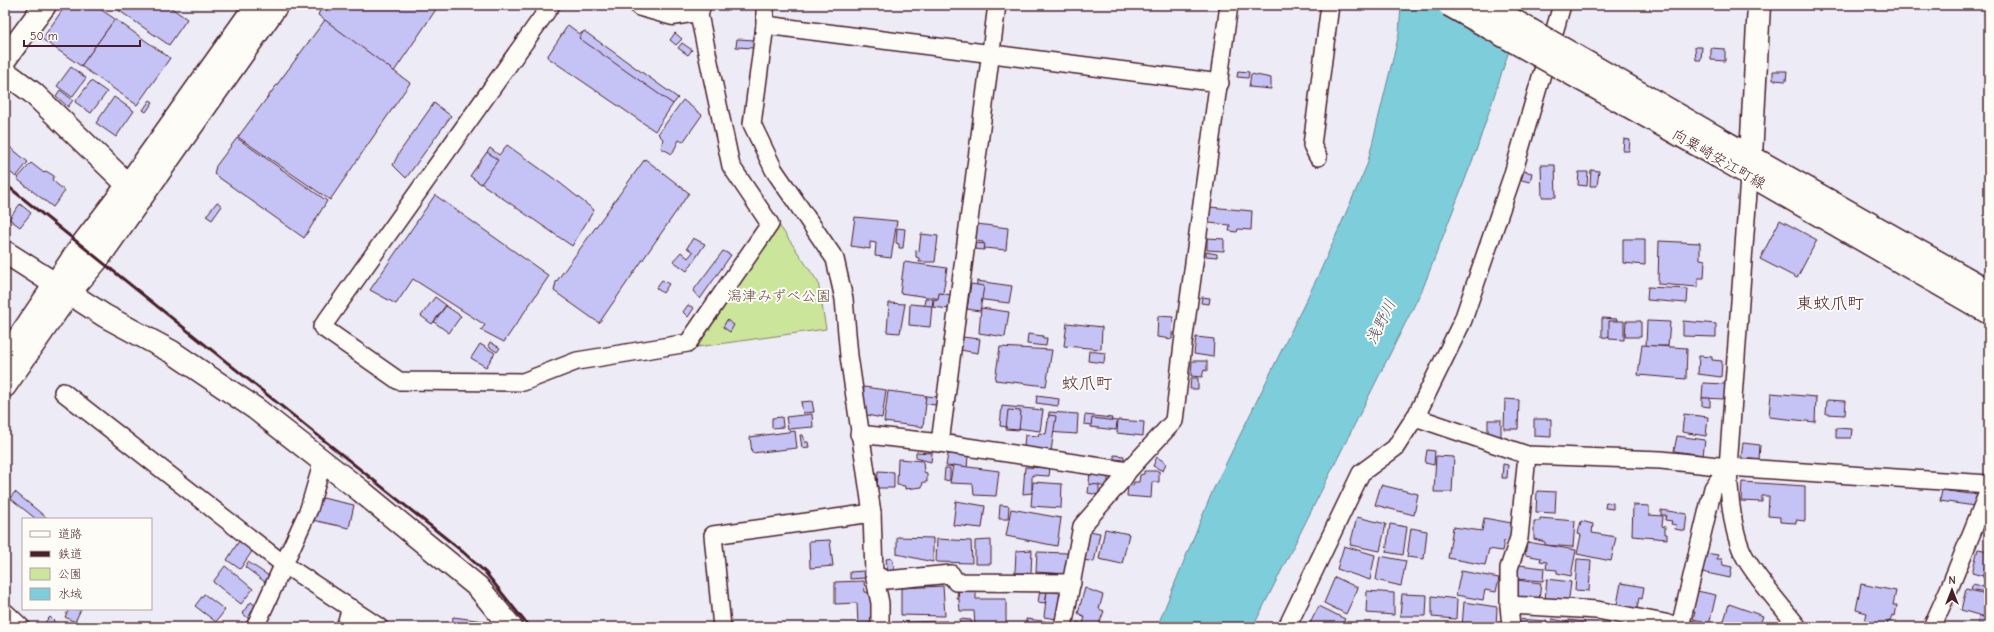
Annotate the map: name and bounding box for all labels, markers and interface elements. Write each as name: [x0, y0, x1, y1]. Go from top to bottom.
scale bar: [24, 22, 140, 48]
text: 50 m: [30, 29, 58, 43]
street label: 向粟崎安江町線: [1669, 125, 1769, 193]
park label: 潟津みずべ公園: [727, 287, 831, 305]
district label: 東蚊爪町: [1796, 294, 1864, 313]
water label: 浅野川: [1362, 296, 1400, 348]
district label: 蚊爪町: [1062, 374, 1113, 393]
legend: [22, 518, 152, 610]
text: 道路: [58, 527, 82, 541]
text: 鉄道: [58, 547, 82, 561]
text: 公園: [58, 567, 82, 581]
north arrow: [1932, 570, 1972, 610]
text: N: [1948, 574, 1956, 587]
text: 水域: [58, 587, 82, 601]

